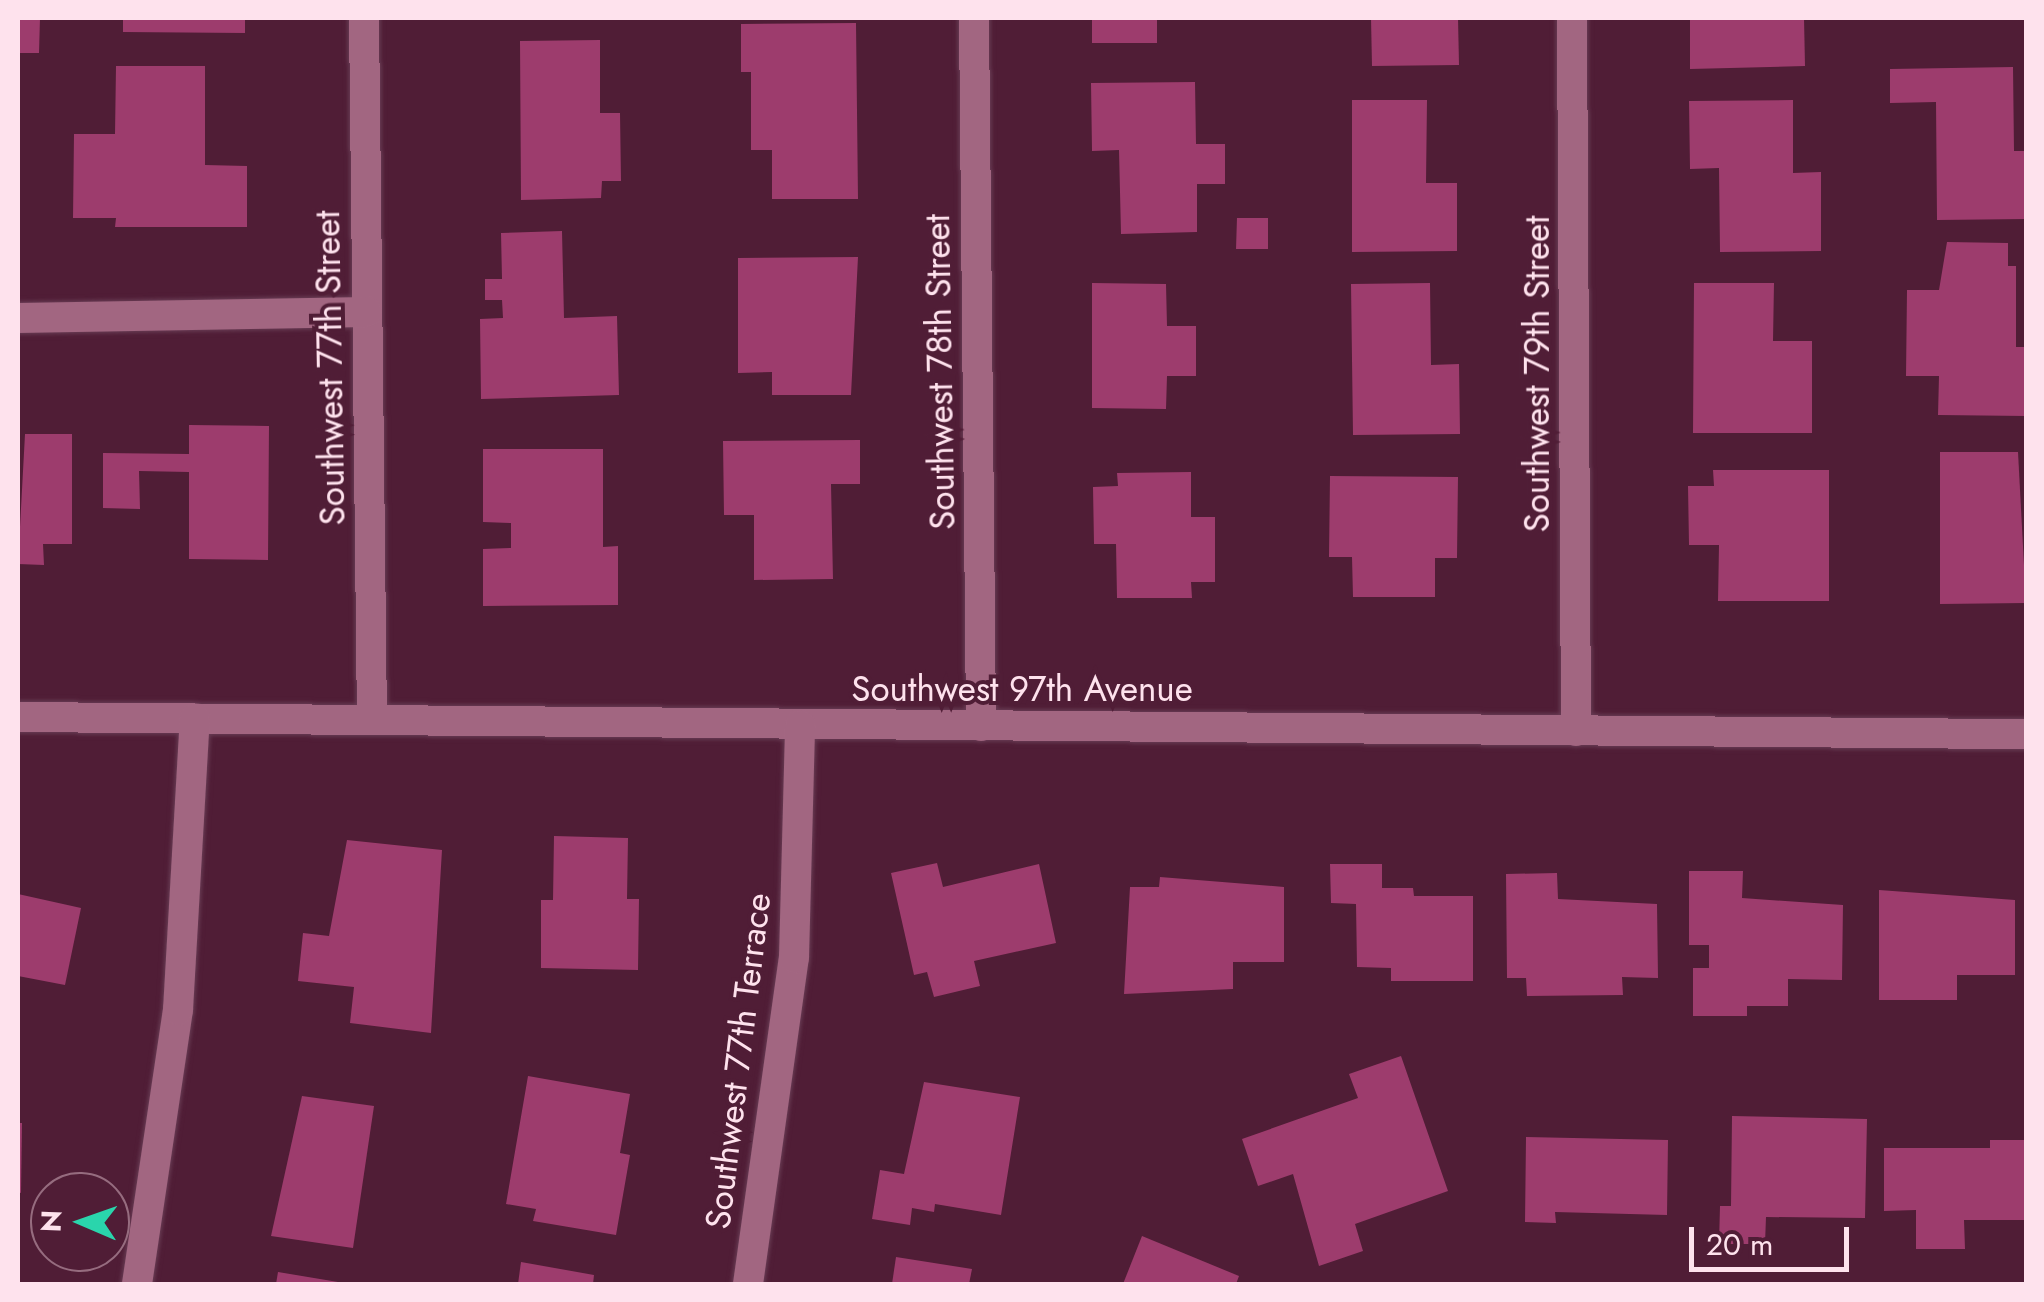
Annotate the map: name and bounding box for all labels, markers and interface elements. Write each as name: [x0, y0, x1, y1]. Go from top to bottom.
street label: Southwest 77th Street: [306, 210, 354, 526]
street label: Southwest 78th Street: [916, 214, 964, 530]
street label: Southwest 79th Street: [1516, 216, 1558, 532]
street label: Southwest 97th Avenue: [851, 668, 1193, 710]
street label: Southwest 77th Terrace: [697, 891, 779, 1231]
north arrow: [30, 1172, 130, 1272]
scale bar: [1694, 1207, 1854, 1269]
text: N: [31, 1209, 72, 1233]
text: 20 m: [1706, 1223, 1773, 1266]

